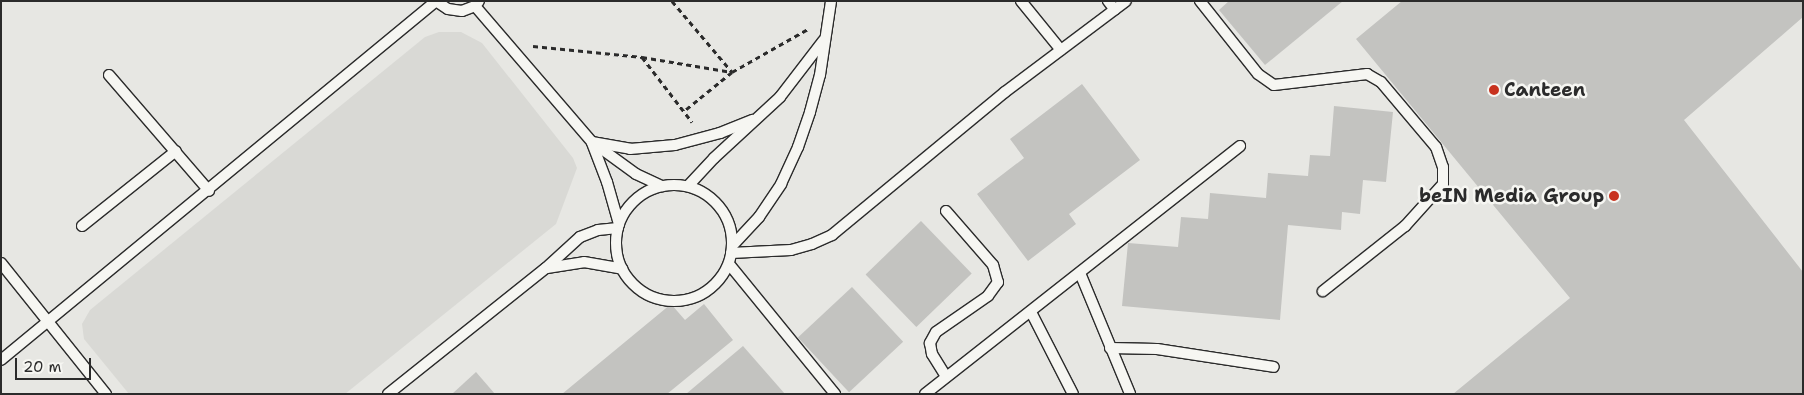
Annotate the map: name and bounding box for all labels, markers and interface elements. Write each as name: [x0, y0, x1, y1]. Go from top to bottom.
place label: Canteen: [1504, 79, 1585, 101]
marker: Canteen: [1488, 84, 1500, 96]
place label: beIN Media Group: [1419, 185, 1604, 207]
marker: beIN Media Group: [1608, 190, 1620, 202]
scale bar: [18, 348, 94, 380]
text: 20 m: [23, 357, 62, 377]

